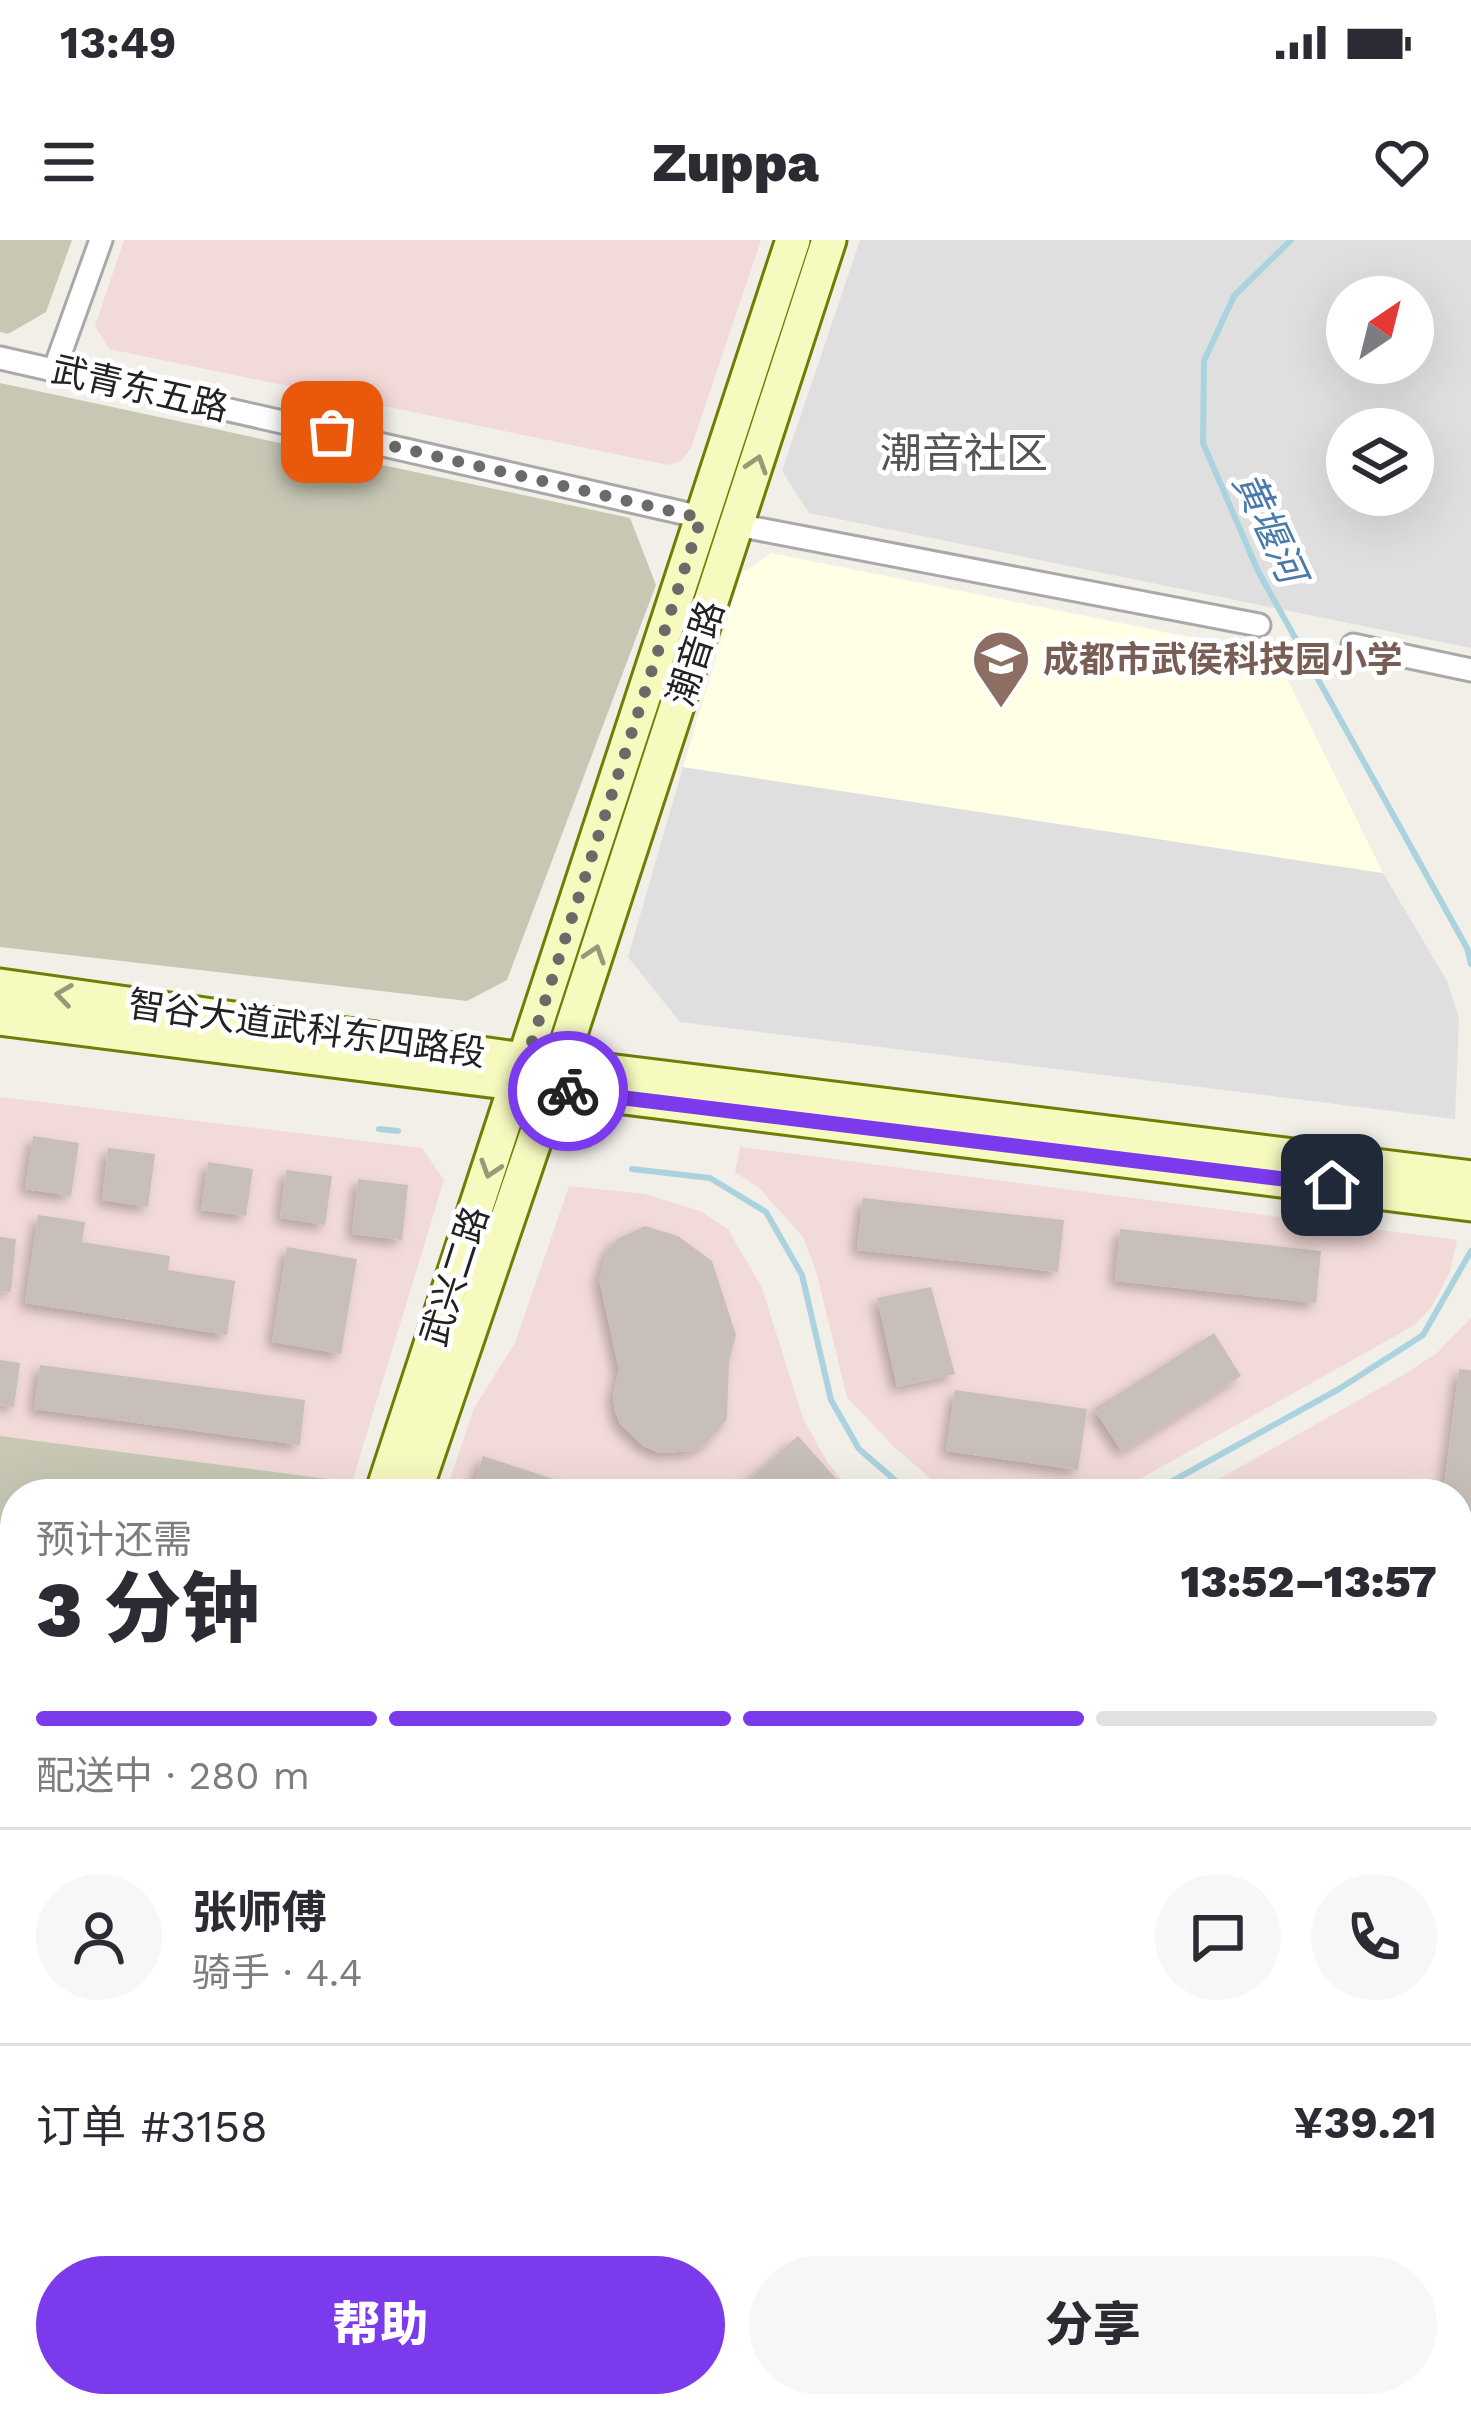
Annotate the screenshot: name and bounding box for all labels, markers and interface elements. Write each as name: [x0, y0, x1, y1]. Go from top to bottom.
text: 13:49: [60, 16, 176, 69]
icon: menu: [36, 129, 102, 195]
icon: heart: [1369, 129, 1435, 195]
text: Zuppa: [652, 131, 819, 194]
north arrow: [1326, 276, 1434, 384]
map controls: [1326, 276, 1434, 516]
street label: 武青东五路: [47, 348, 232, 430]
pin: [281, 381, 383, 483]
icon: bag: [299, 399, 365, 465]
button: layers: [1326, 408, 1434, 516]
district label: 潮音社区: [880, 429, 1048, 478]
one-way arrow: [743, 454, 768, 475]
water label: 黄堰河: [1224, 465, 1318, 596]
street label: 潮音路: [659, 595, 733, 711]
school or university icon: 成都市武侯科技园小学: [970, 628, 1032, 710]
place label: 成都市武侯科技园小学: [1043, 639, 1403, 681]
one-way arrow: [581, 944, 606, 965]
one-way arrow: [54, 983, 74, 1009]
street label: 智谷大道武科东四路段: [126, 983, 488, 1075]
courier: [508, 1031, 628, 1151]
icon: bike: [535, 1058, 601, 1124]
pin: [1281, 1134, 1383, 1236]
icon: home: [1299, 1152, 1365, 1218]
one-way arrow: [479, 1158, 504, 1179]
street label: 武兴二路: [413, 1201, 497, 1351]
text: 预计还需: [36, 1517, 192, 1562]
text: 13:52–13:57: [1180, 1555, 1437, 1608]
text: 3 分钟: [36, 1563, 259, 1655]
text: 配送中 · 280 m: [36, 1753, 310, 1798]
button: person: [36, 1874, 162, 2000]
button: chat: [1155, 1874, 1281, 2000]
button: phone: [1311, 1874, 1437, 2000]
text: 张师傅: [192, 1886, 327, 1939]
text: 骑手 · 4.4: [192, 1950, 363, 1995]
text: ¥39.21: [1294, 2096, 1437, 2149]
text: 订单 #3158: [36, 2100, 268, 2153]
button: 帮助: [36, 2256, 725, 2394]
button: 分享: [749, 2256, 1437, 2394]

